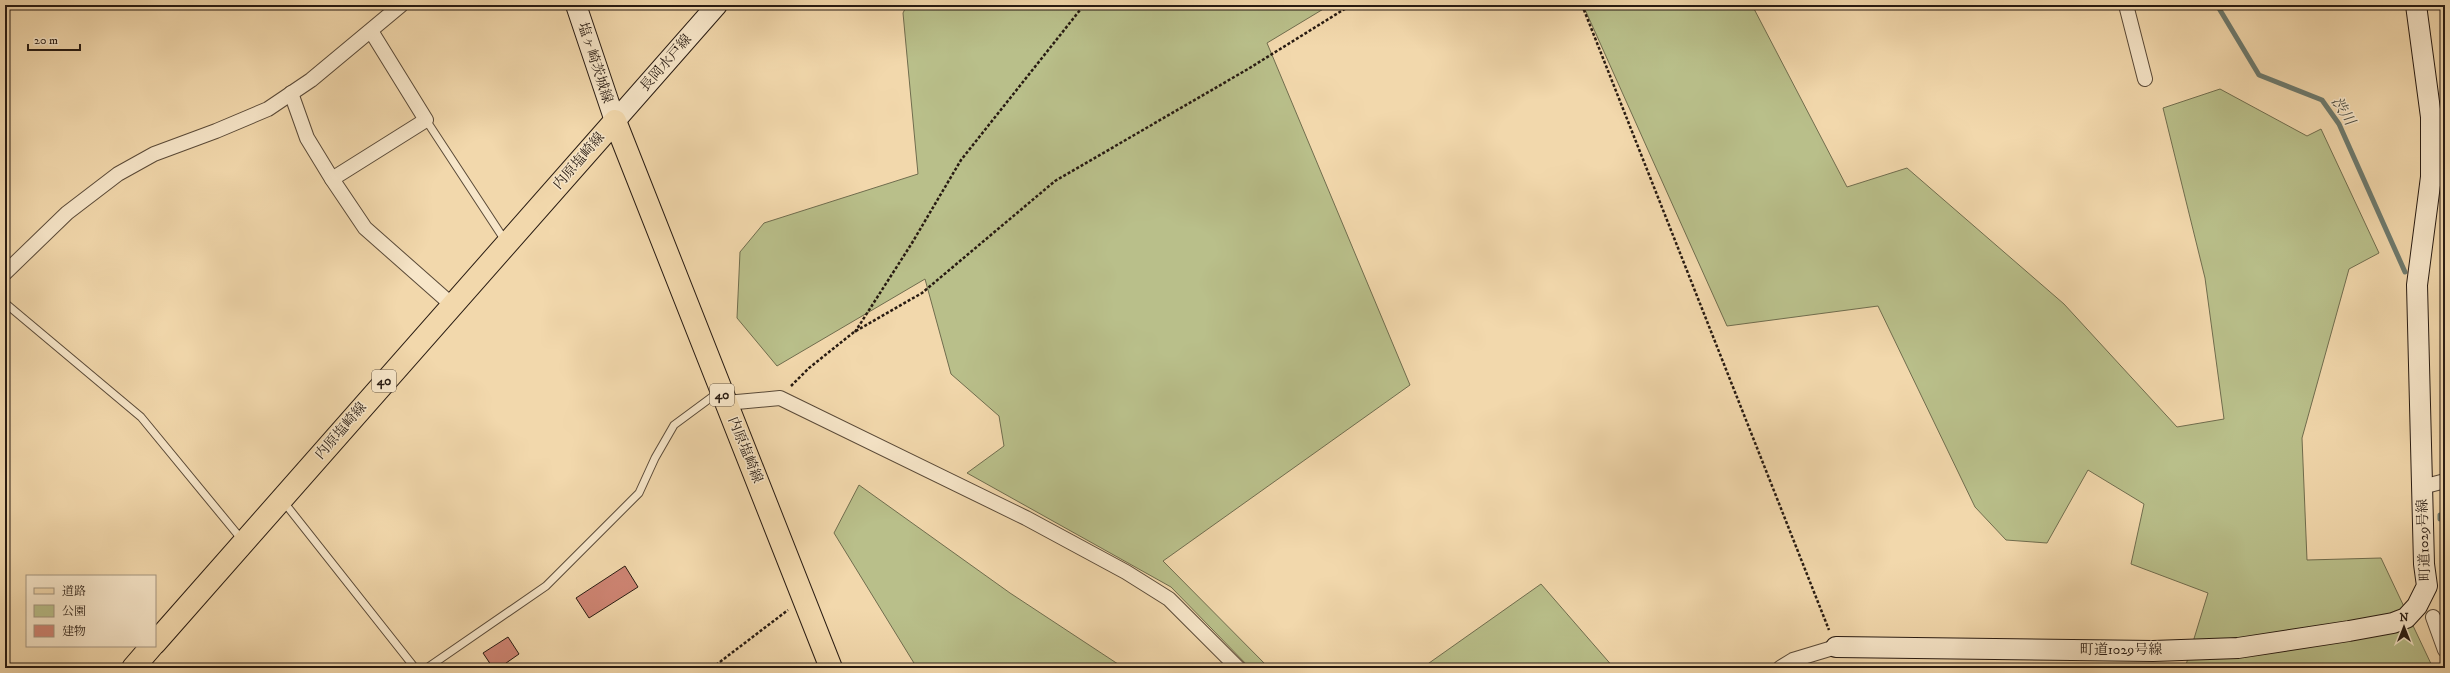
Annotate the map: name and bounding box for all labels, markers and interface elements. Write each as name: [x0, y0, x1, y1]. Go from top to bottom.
street label: 塩ヶ崎茨城線: [573, 20, 617, 106]
scale bar: [28, 26, 80, 52]
street label: 長岡水戸線: [636, 31, 696, 95]
text: 20 m: [34, 33, 58, 48]
water label: 渋川: [2327, 93, 2360, 130]
street label: 内原塩崎線: [549, 129, 609, 193]
road number: 40: [372, 370, 396, 392]
road number: 40: [710, 384, 734, 406]
street label: 内原塩崎線: [311, 399, 371, 463]
street label: 内原塩崎線: [724, 414, 766, 486]
street label: 町道1029号線: [2414, 498, 2434, 582]
legend: [26, 575, 156, 647]
text: 道路: [62, 584, 86, 599]
text: 公園: [62, 604, 86, 619]
north arrow: [2384, 607, 2424, 647]
text: N: [2399, 611, 2409, 625]
text: 建物: [62, 624, 86, 639]
street label: 町道1029号線: [2080, 641, 2162, 659]

